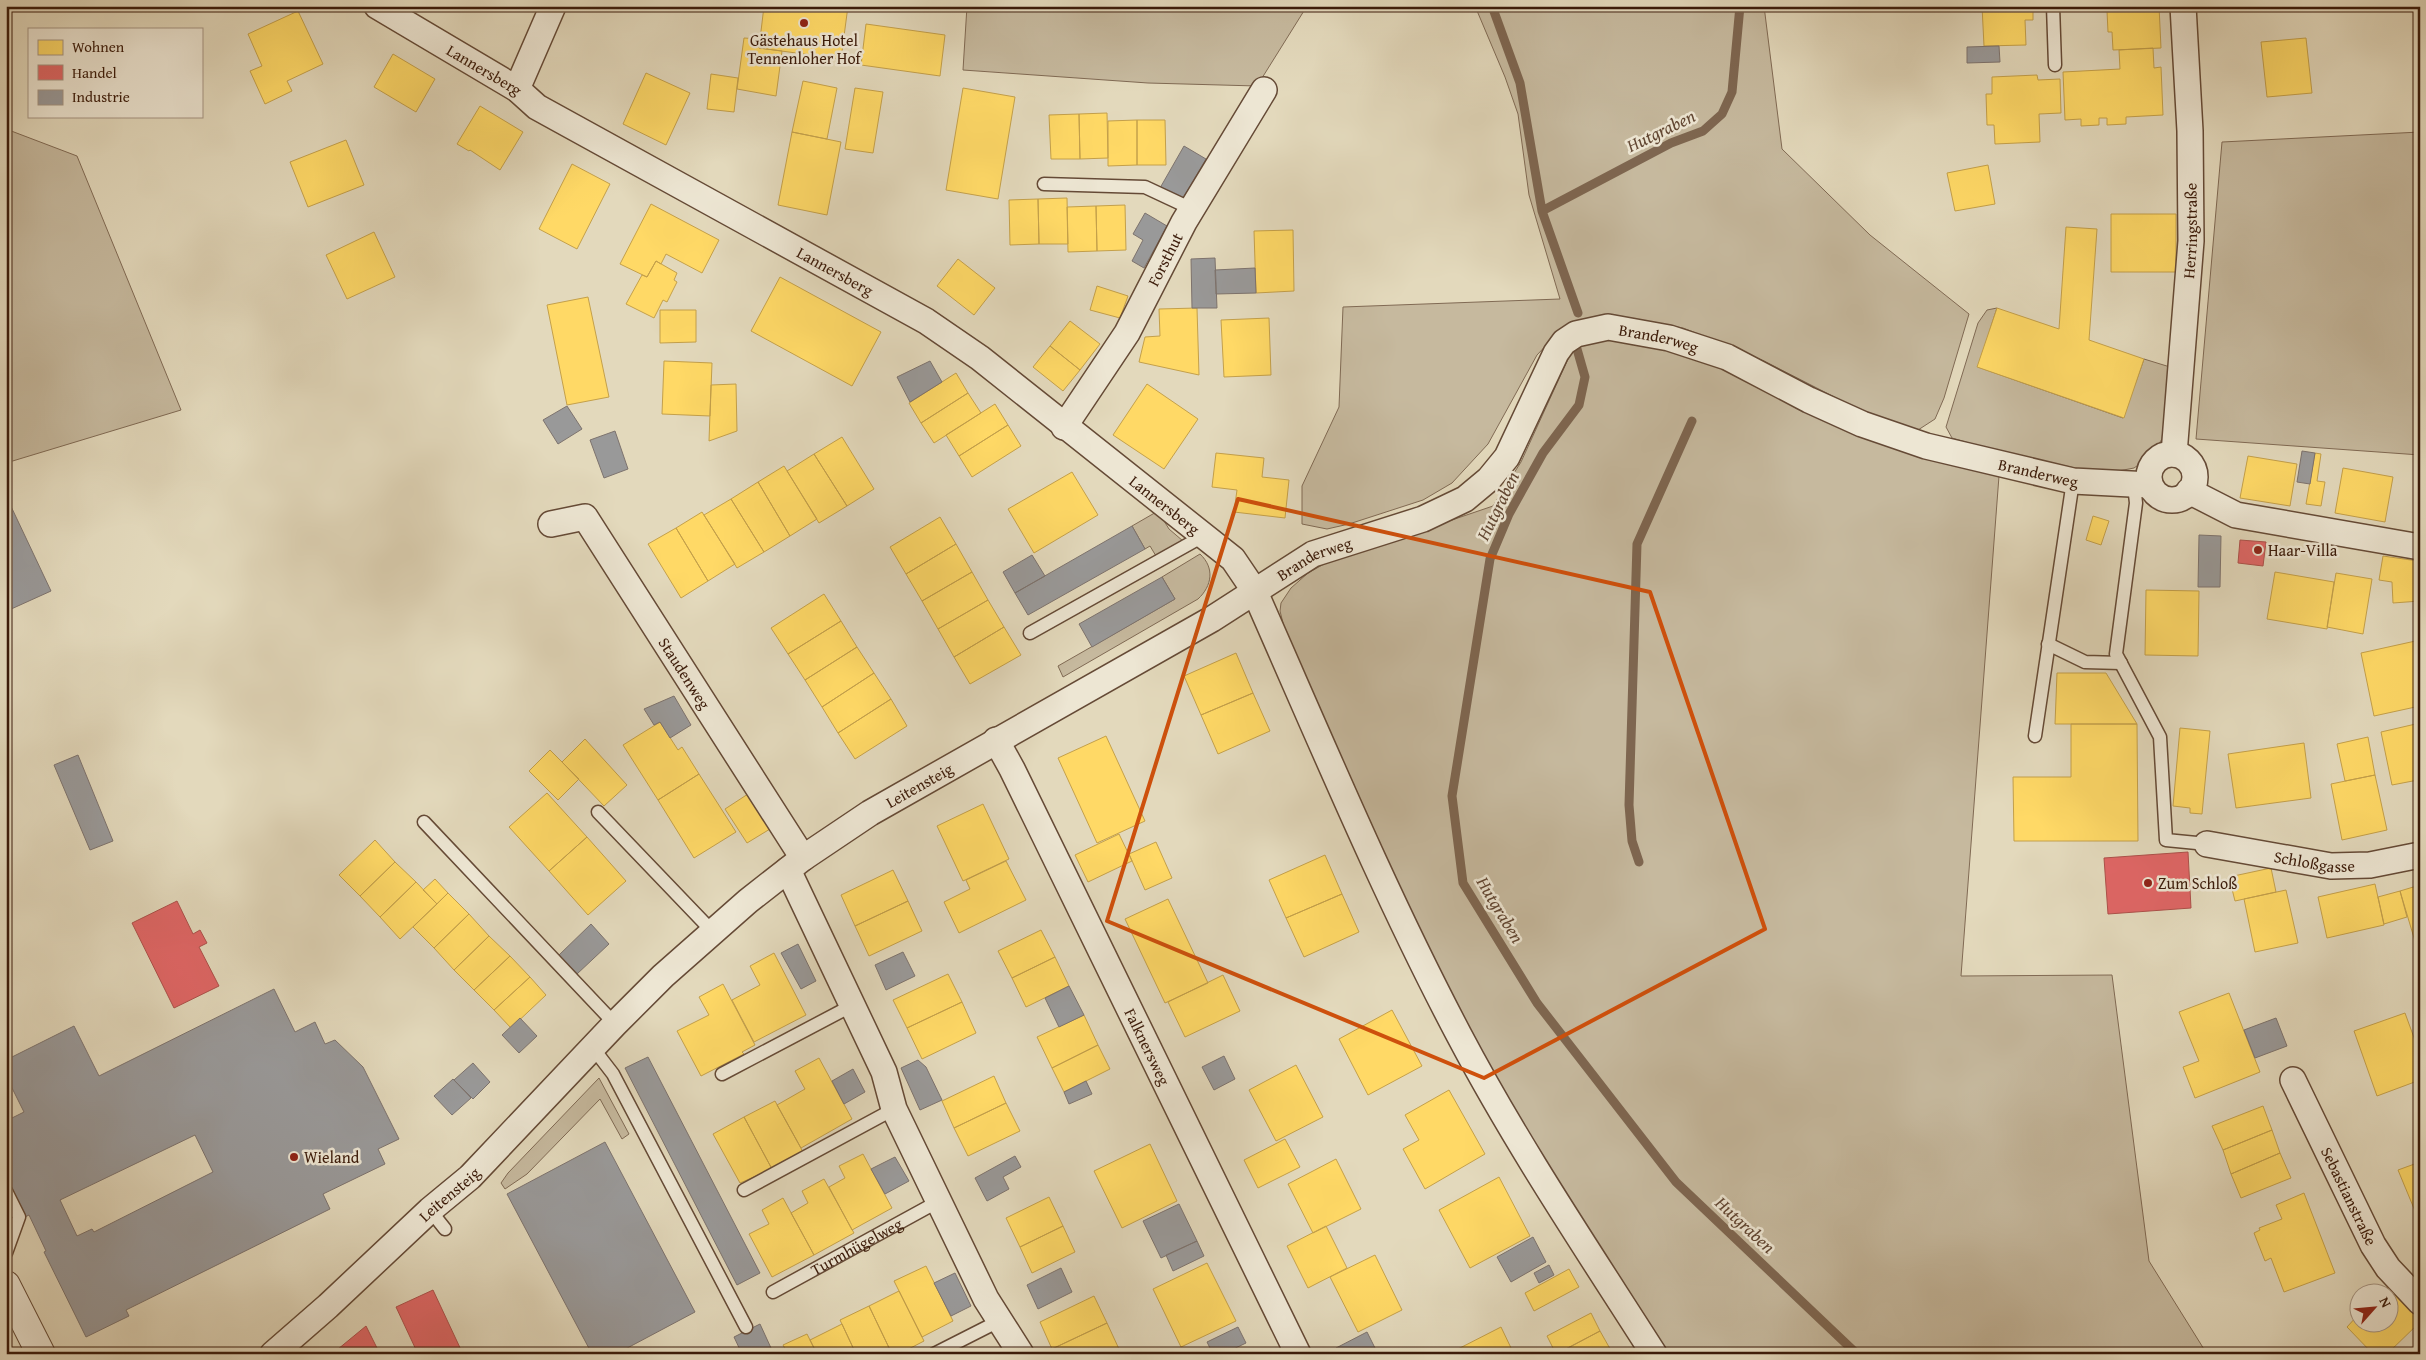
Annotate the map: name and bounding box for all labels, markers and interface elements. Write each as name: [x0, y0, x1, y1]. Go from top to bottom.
marker: Gästehaus Hotel Tennenloher Hof: [798, 17, 810, 29]
legend: [28, 28, 202, 118]
place label: Gästehaus Hotel Tennenloher Hof: [747, 28, 863, 70]
text: Wohnen: [72, 36, 125, 57]
street label: Lannersberg: [442, 38, 528, 101]
text: Handel: [72, 62, 117, 83]
text: Industrie: [72, 86, 130, 107]
water label: Hutgraben: [1621, 102, 1700, 159]
street label: Herringstraße: [2176, 183, 2203, 279]
street label: Forsthut: [1141, 228, 1189, 290]
street label: Lannersberg: [793, 240, 878, 302]
street label: Branderweg: [1617, 317, 1702, 359]
street label: Branderweg: [1996, 452, 2079, 493]
water label: Hutgraben: [1469, 467, 1526, 546]
street label: Lannersberg: [1124, 469, 1205, 540]
street label: Branderweg: [1272, 530, 1355, 587]
place label: Haar-Villa: [2268, 538, 2338, 562]
marker: Haar-Villa: [2252, 544, 2264, 556]
street label: Staudenweg: [653, 632, 717, 714]
street label: Leitensteig: [881, 756, 957, 814]
street label: Schloßgasse: [2272, 844, 2355, 879]
water label: Hutgraben: [1469, 870, 1531, 948]
place label: Zum Schloß: [2158, 871, 2237, 895]
marker: Zum Schloß: [2142, 877, 2154, 889]
street label: Falknersweg: [1119, 1004, 1177, 1089]
street label: Sebastianstraße: [2315, 1143, 2383, 1250]
place label: Wieland: [304, 1145, 360, 1169]
marker: Wieland: [288, 1151, 300, 1163]
street label: Leitensteig: [413, 1161, 486, 1227]
water label: Hutgraben: [1709, 1189, 1781, 1260]
street label: Turmhügelweg: [806, 1211, 907, 1281]
north arrow: [2348, 1282, 2398, 1332]
text: N: [2375, 1293, 2397, 1311]

